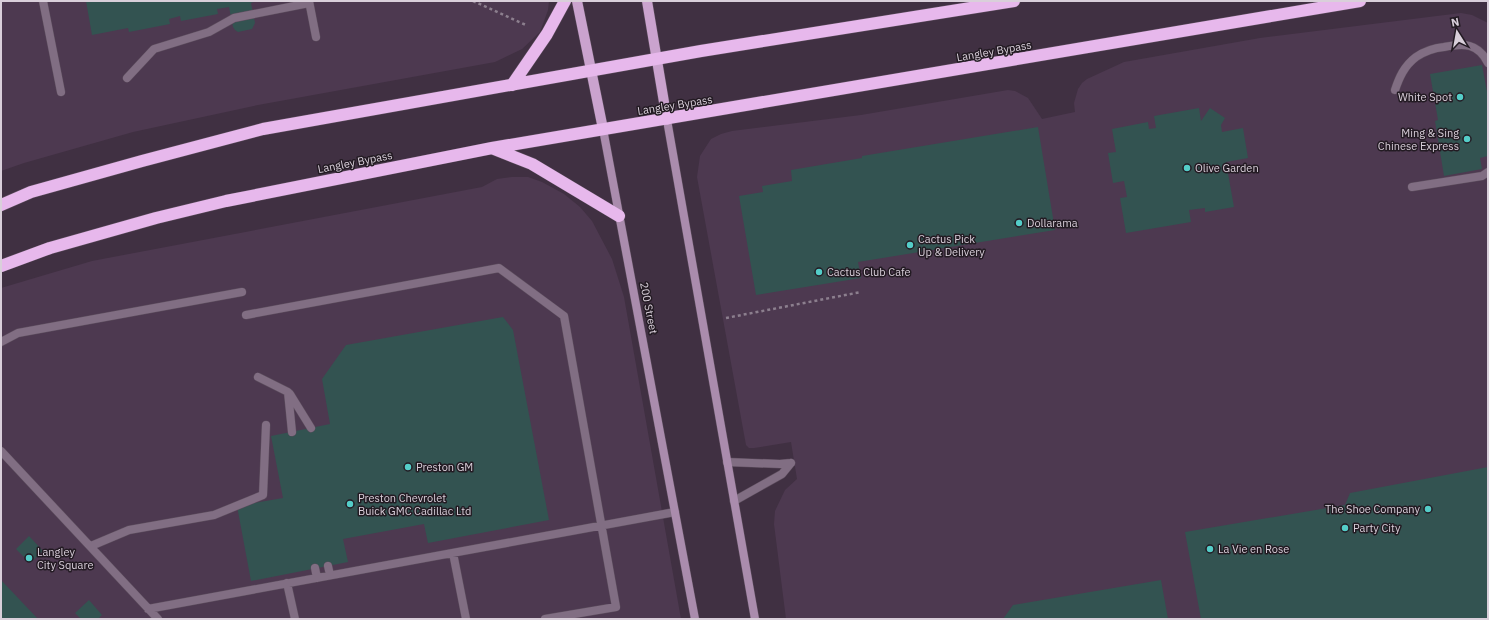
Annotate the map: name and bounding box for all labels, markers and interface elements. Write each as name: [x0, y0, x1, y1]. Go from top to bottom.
north arrow: [1437, 12, 1477, 52]
text: N: [1450, 15, 1460, 30]
street label: Langley Bypass: [955, 38, 1033, 64]
place label: White Spot: [1398, 90, 1452, 104]
street label: Langley Bypass: [636, 92, 714, 118]
marker: White Spot: [1455, 92, 1465, 102]
place label: Ming & Sing Chinese Express: [1378, 126, 1459, 153]
marker: Ming & Sing Chinese Express: [1462, 134, 1472, 144]
street label: Langley Bypass: [316, 148, 394, 176]
place label: Olive Garden: [1195, 161, 1259, 175]
marker: Olive Garden: [1182, 163, 1192, 173]
place label: Dollarama: [1027, 216, 1078, 230]
marker: Dollarama: [1014, 218, 1024, 228]
place label: Cactus Pick Up & Delivery: [918, 232, 985, 259]
marker: Cactus Pick Up & Delivery: [905, 240, 915, 250]
place label: Cactus Club Cafe: [827, 265, 911, 279]
marker: Cactus Club Cafe: [814, 267, 824, 277]
street label: 200 Street: [637, 281, 661, 335]
place label: Preston GM: [416, 460, 473, 474]
marker: Preston GM: [403, 462, 413, 472]
place label: Preston Chevrolet Buick GMC Cadillac Ltd: [358, 491, 471, 518]
marker: Preston Chevrolet Buick GMC Cadillac Ltd: [345, 499, 355, 509]
place label: The Shoe Company: [1325, 502, 1421, 516]
marker: The Shoe Company: [1423, 504, 1433, 514]
place label: Party City: [1353, 521, 1401, 535]
marker: Party City: [1340, 523, 1350, 533]
place label: La Vie en Rose: [1218, 542, 1289, 556]
marker: La Vie en Rose: [1205, 544, 1215, 554]
place label: Langley City Square: [37, 545, 93, 572]
marker: Langley City Square: [24, 553, 34, 563]

